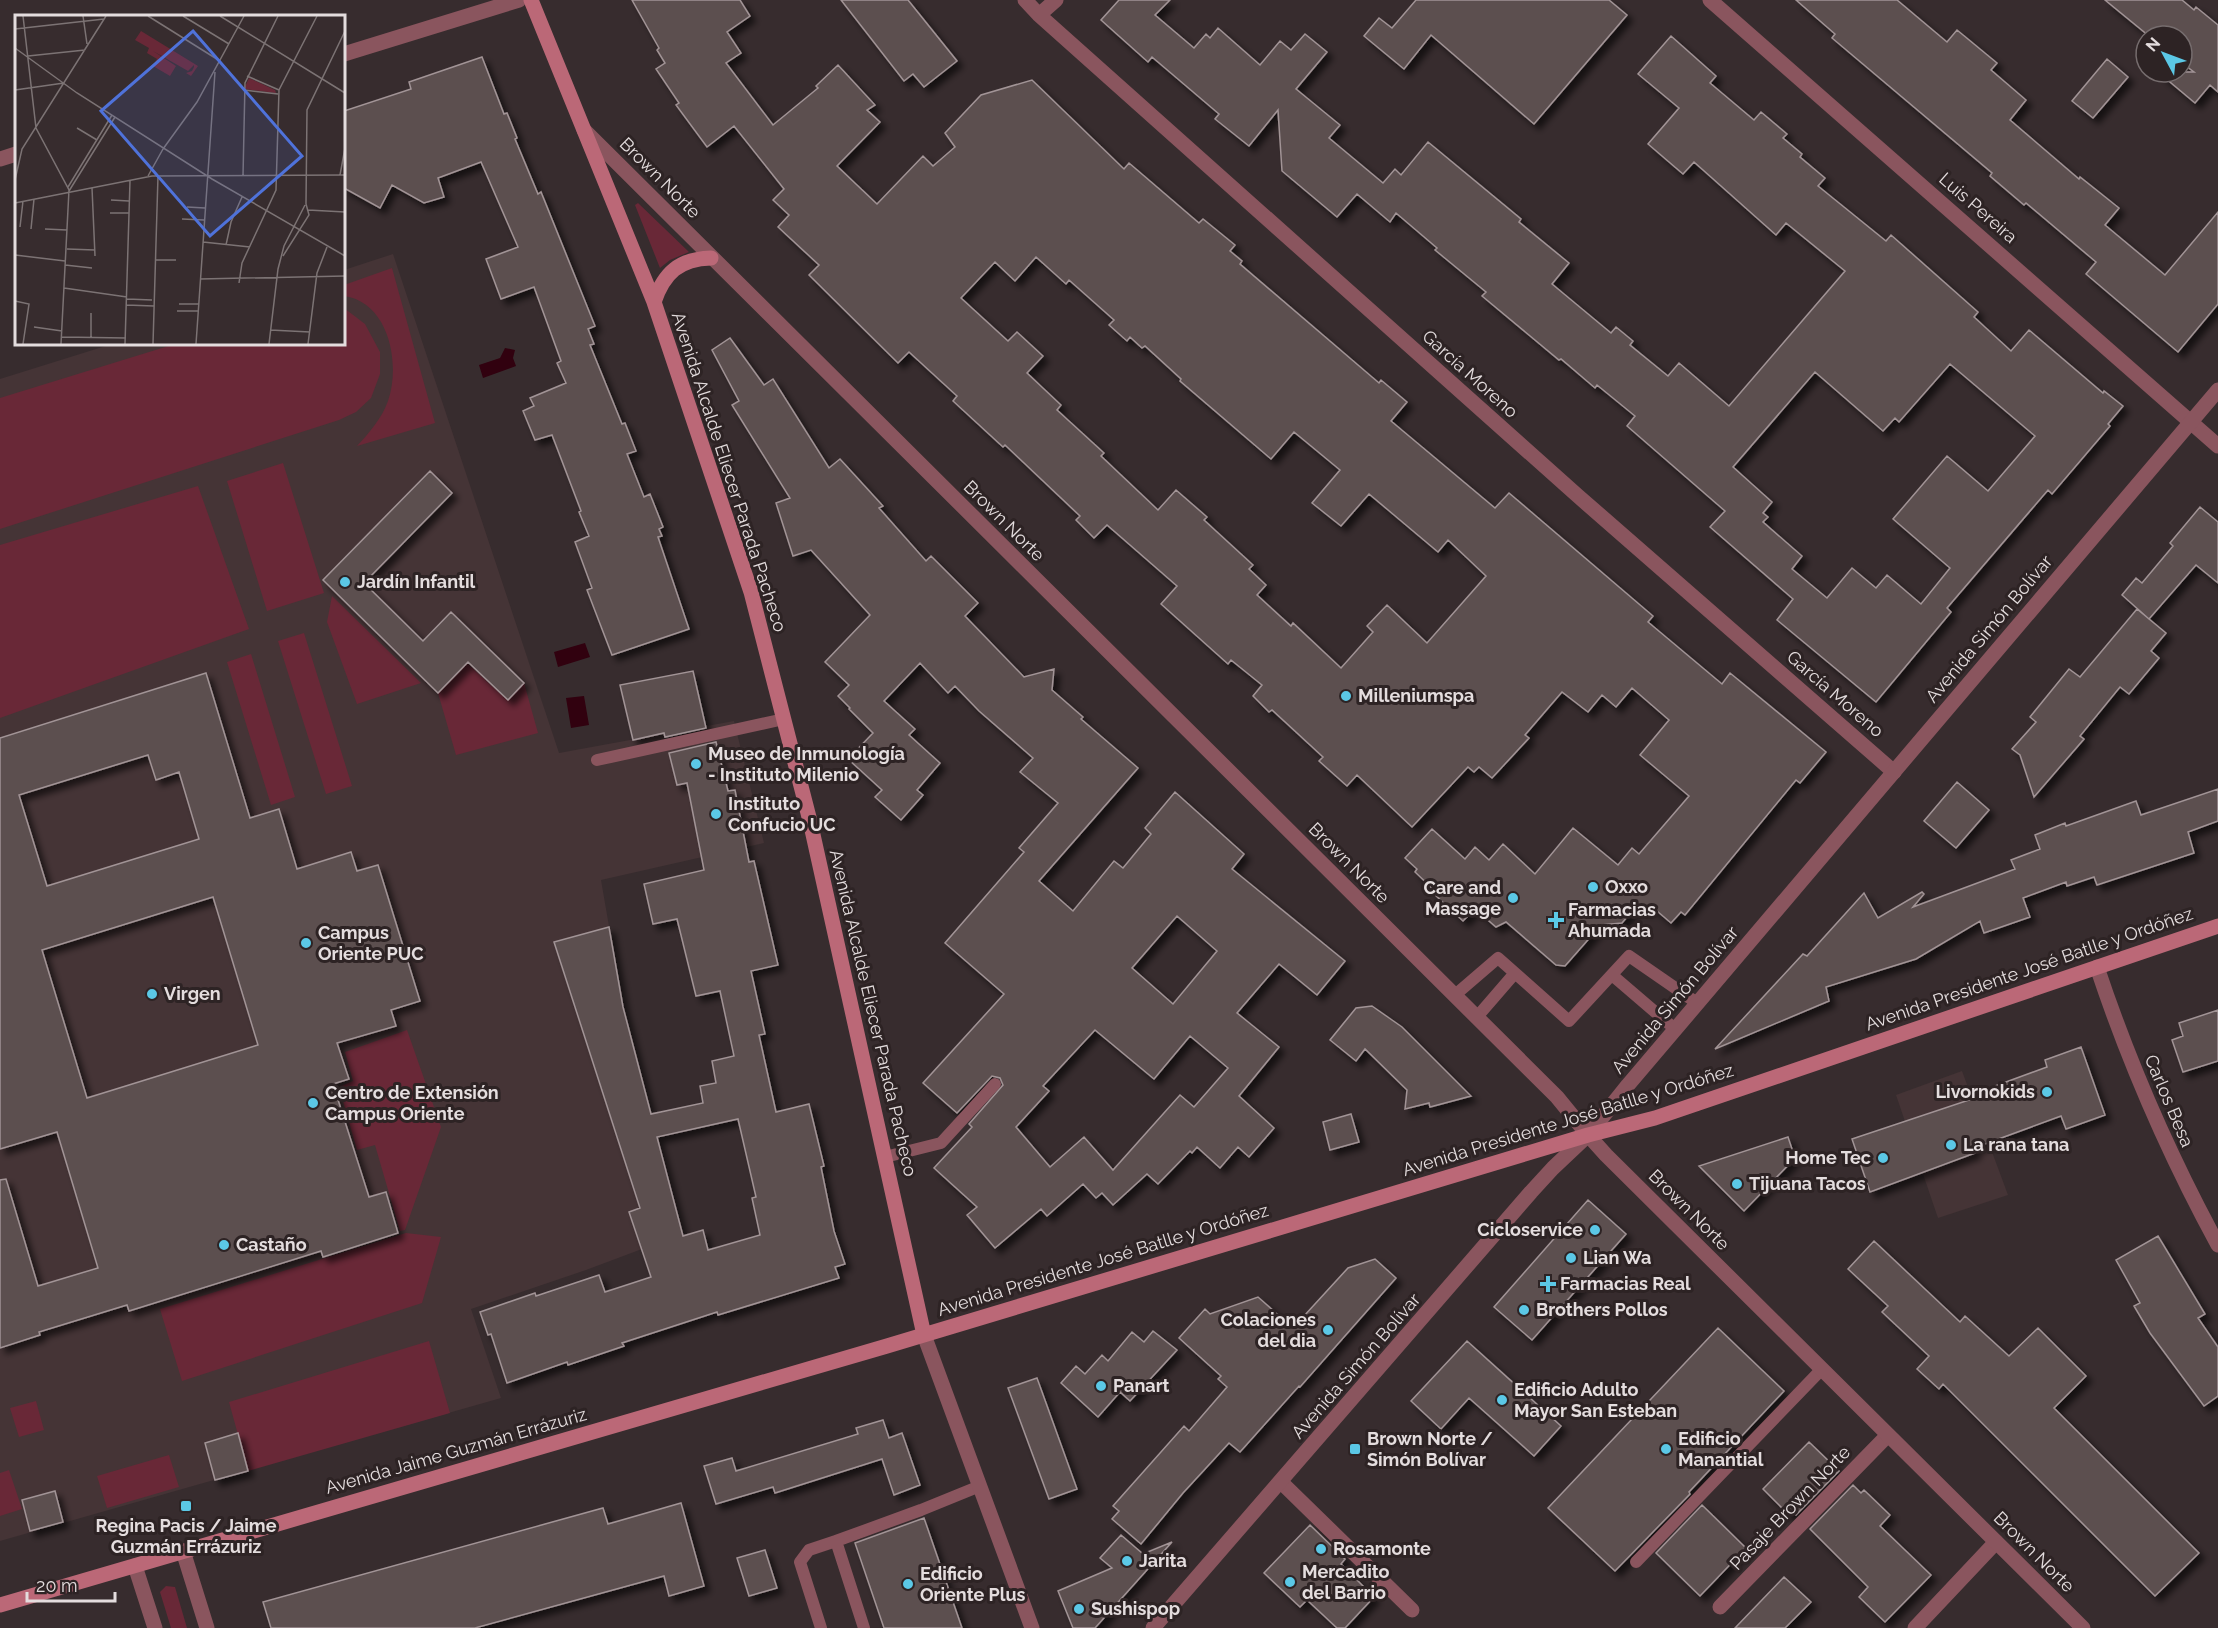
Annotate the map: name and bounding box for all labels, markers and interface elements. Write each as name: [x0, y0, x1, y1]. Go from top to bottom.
inset map: [15, 15, 345, 345]
north arrow: [2134, 24, 2194, 84]
text: N: [2142, 34, 2164, 55]
street label: Brown Norte: [616, 133, 705, 223]
street label: Luis Pereira: [1935, 168, 2022, 247]
street label: Avenida Alcalde Eliecer Parada Pacheco: [668, 309, 791, 635]
street label: García Moreno: [1418, 325, 1523, 422]
street label: Brown Norte: [960, 476, 1049, 566]
street label: Avenida Simón Bolívar: [1921, 550, 2057, 707]
place label: Jardín Infantil: [357, 571, 475, 592]
marker: Jardín Infantil: [338, 575, 352, 589]
street label: García Moreno: [1783, 646, 1888, 741]
place label: Milleniumspa: [1358, 685, 1474, 706]
marker: Milleniumspa: [1339, 689, 1353, 703]
place label: Museo de Inmunología - Instituto Milenio: [708, 743, 905, 785]
marker: Museo de Inmunología - Instituto Milenio: [689, 757, 703, 771]
place label: Instituto Confucio UC: [728, 793, 836, 835]
marker: Instituto Confucio UC: [709, 807, 723, 821]
street label: Brown Norte: [1305, 818, 1394, 908]
street label: Avenida Alcalde Eliecer Parada Pacheco: [826, 847, 921, 1179]
place label: Oxxo: [1605, 876, 1648, 897]
place label: Care and Massage: [1424, 877, 1501, 919]
marker: Oxxo: [1586, 880, 1600, 894]
marker: Care and Massage: [1506, 891, 1520, 905]
place label: Farmacias Ahumada: [1568, 899, 1656, 941]
street label: Avenida Presidente José Batlle y Ordóñez: [1862, 902, 2195, 1035]
marker: Farmacias Ahumada: [1549, 913, 1563, 927]
street label: Avenida Simón Bolívar: [1607, 921, 1743, 1078]
place label: Campus Oriente PUC: [318, 922, 424, 964]
marker: Campus Oriente PUC: [299, 936, 313, 950]
place label: Virgen: [164, 983, 221, 1004]
marker: Virgen: [145, 987, 159, 1001]
street label: Carlos Besa: [2141, 1051, 2198, 1150]
street label: Avenida Presidente José Batlle y Ordóñez: [1400, 1059, 1736, 1180]
place label: Livornokids: [1936, 1081, 2035, 1102]
place label: Centro de Extensión Campus Oriente: [325, 1082, 499, 1124]
marker: Livornokids: [2040, 1085, 2054, 1099]
marker: Centro de Extensión Campus Oriente: [306, 1096, 320, 1110]
place label: La rana tana: [1963, 1134, 2069, 1155]
marker: La rana tana: [1944, 1138, 1958, 1152]
place label: Home Tec: [1785, 1147, 1871, 1168]
marker: Home Tec: [1876, 1151, 1890, 1165]
street label: Brown Norte: [1645, 1165, 1734, 1255]
place label: Tijuana Tacos: [1749, 1173, 1866, 1194]
marker: Tijuana Tacos: [1730, 1177, 1744, 1191]
street label: Avenida Presidente José Batlle y Ordóñez: [935, 1199, 1271, 1320]
place label: Cicloservice: [1477, 1219, 1583, 1240]
marker: Cicloservice: [1588, 1223, 1602, 1237]
place label: Castaño: [236, 1234, 307, 1255]
marker: Castaño: [217, 1238, 231, 1252]
place label: Lian Wa: [1583, 1247, 1651, 1268]
marker: Lian Wa: [1564, 1251, 1578, 1265]
place label: Farmacias Real: [1560, 1273, 1691, 1294]
marker: Farmacias Real: [1541, 1277, 1555, 1291]
street label: Avenida Simón Bolívar: [1287, 1288, 1425, 1443]
place label: Brothers Pollos: [1536, 1299, 1668, 1320]
marker: Brothers Pollos: [1517, 1303, 1531, 1317]
place label: Colaciones del dia: [1221, 1309, 1316, 1351]
marker: Colaciones del dia: [1321, 1323, 1335, 1337]
place label: Panart: [1113, 1375, 1170, 1396]
marker: Panart: [1094, 1379, 1108, 1393]
place label: Edificio Adulto Mayor San Esteban: [1514, 1379, 1677, 1421]
marker: Edificio Adulto Mayor San Esteban: [1495, 1393, 1509, 1407]
street label: Avenida Jaime Guzmán Errázuriz: [323, 1403, 589, 1498]
place label: Brown Norte / Simón Bolívar: [1367, 1428, 1493, 1470]
place label: Edificio Manantial: [1678, 1428, 1764, 1470]
street label: Pasaje Brown Norte: [1725, 1441, 1854, 1574]
marker: Brown Norte / Simón Bolívar: [1348, 1442, 1362, 1456]
marker: Edificio Manantial: [1659, 1442, 1673, 1456]
marker: Regina Pacis / Jaime Guzmán Errázuriz: [179, 1499, 193, 1513]
street label: Brown Norte: [1990, 1507, 2079, 1597]
place label: Regina Pacis / Jaime Guzmán Errázuriz: [96, 1515, 277, 1557]
place label: Rosamonte: [1333, 1538, 1431, 1559]
marker: Rosamonte: [1314, 1542, 1328, 1556]
place label: Jarita: [1139, 1550, 1187, 1571]
marker: Jarita: [1120, 1554, 1134, 1568]
place label: Mercadito del Barrio: [1302, 1561, 1390, 1603]
place label: Edificio Oriente Plus: [920, 1563, 1026, 1605]
scale bar: [27, 1565, 116, 1603]
text: 20 m: [36, 1575, 78, 1596]
marker: Mercadito del Barrio: [1283, 1575, 1297, 1589]
marker: Edificio Oriente Plus: [901, 1577, 915, 1591]
place label: Sushispop: [1091, 1598, 1180, 1619]
marker: Sushispop: [1072, 1602, 1086, 1616]

